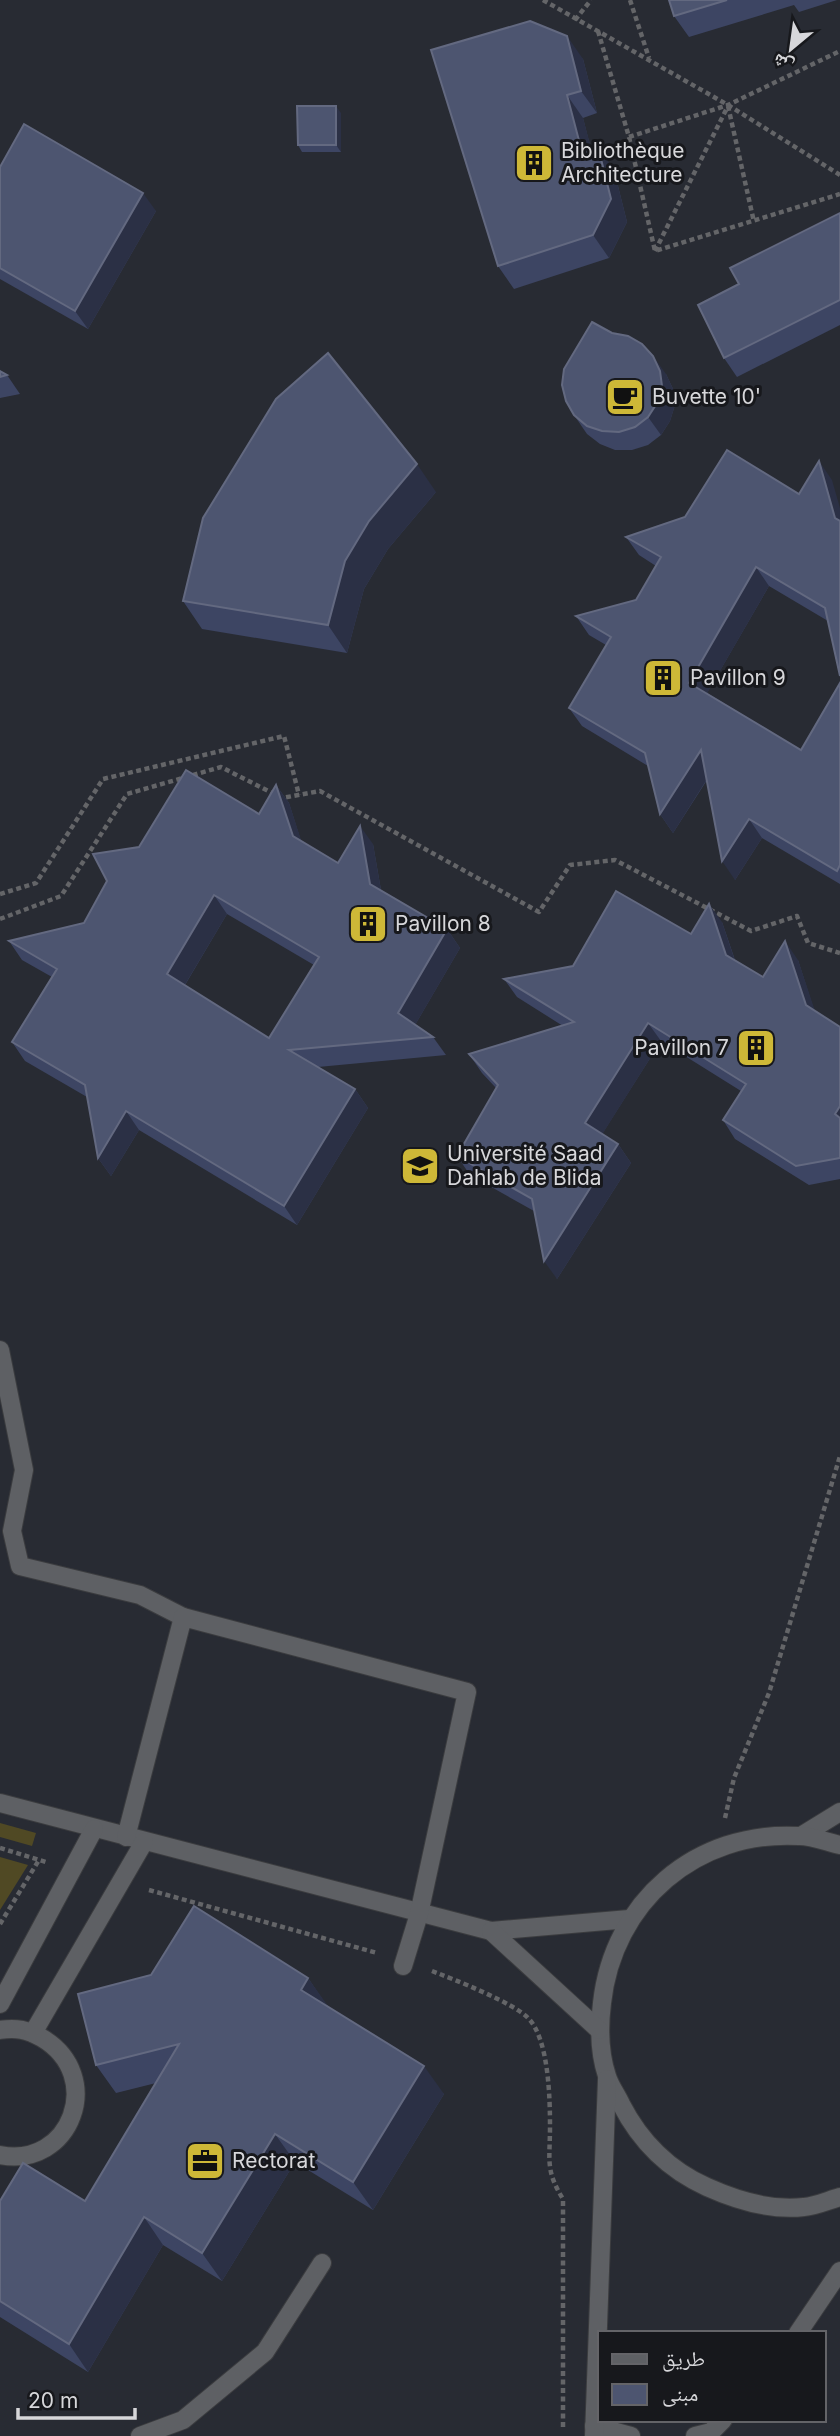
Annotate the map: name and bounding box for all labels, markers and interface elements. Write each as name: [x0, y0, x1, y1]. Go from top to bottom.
north arrow: [756, 14, 826, 84]
text: ش: [769, 48, 797, 78]
place label: Bibliothèque Architecture: [561, 138, 685, 187]
building icon: Bibliothèque Architecture: [513, 142, 555, 184]
cafe icon: Buvette 10': [604, 376, 646, 418]
place label: Buvette 10': [652, 384, 761, 409]
building icon: Pavillon 9: [642, 657, 684, 699]
place label: Pavillon 9: [690, 665, 786, 690]
building icon: Pavillon 8: [347, 903, 389, 945]
place label: Pavillon 8: [395, 911, 491, 936]
building icon: Pavillon 7: [735, 1027, 777, 1069]
place label: Pavillon 7: [634, 1035, 729, 1060]
place label: Université Saad Dahlab de Blida: [447, 1141, 603, 1190]
school or university icon: Université Saad Dahlab de Blida: [399, 1145, 441, 1187]
office icon: Rectorat: [184, 2140, 226, 2182]
place label: Rectorat: [232, 2148, 315, 2173]
legend: [598, 2331, 826, 2422]
text: طريق: [662, 2346, 705, 2372]
scale bar: [18, 2376, 135, 2420]
text: مبنى: [662, 2381, 698, 2407]
text: 20 m: [28, 2388, 78, 2413]

